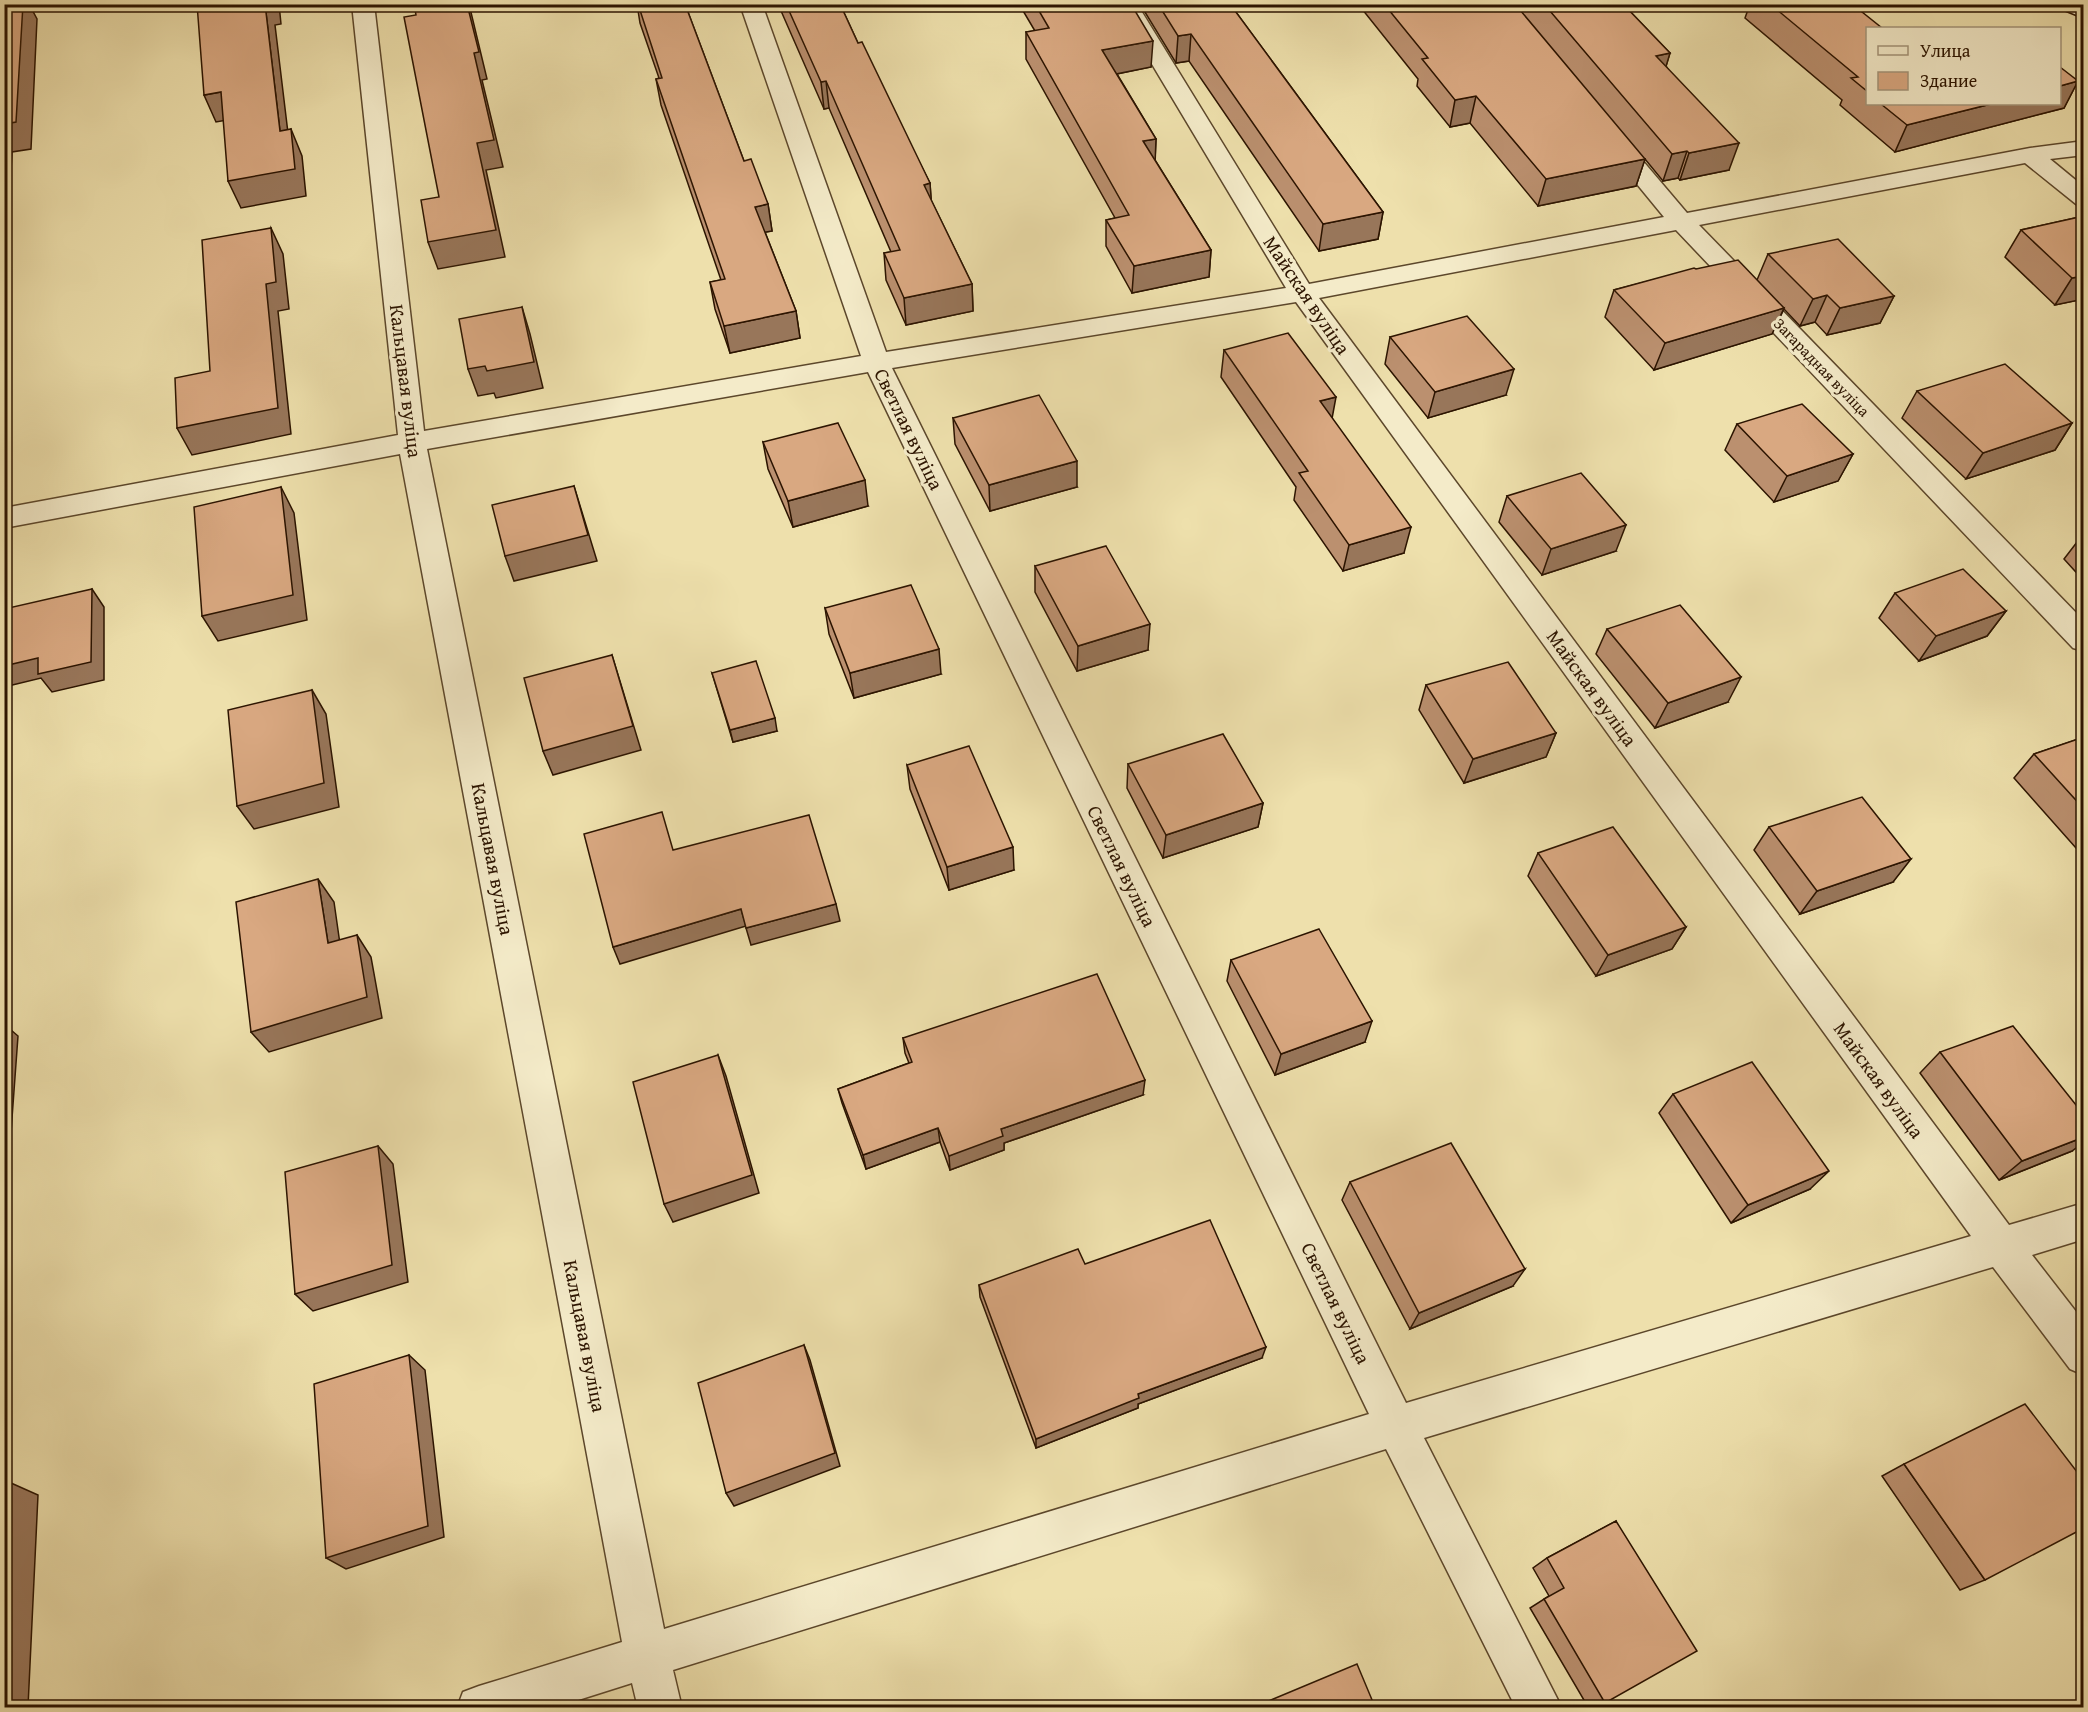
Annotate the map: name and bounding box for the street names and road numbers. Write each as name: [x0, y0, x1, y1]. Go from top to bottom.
street label: Майская вуліца: [1257, 229, 1358, 360]
street label: Кальцавая вуліца: [383, 303, 430, 460]
street label: Загарадная вуліца: [1768, 312, 1876, 422]
street label: Светлая вуліца: [867, 363, 952, 495]
street label: Майская вуліца: [1540, 623, 1645, 752]
street label: Кальцавая вуліца: [465, 780, 523, 938]
street label: Светлая вуліца: [1080, 800, 1165, 932]
street label: Майская вуліца: [1827, 1015, 1932, 1144]
street label: Светлая вуліца: [1294, 1237, 1379, 1369]
street label: Кальцавая вуліца: [557, 1257, 615, 1415]

